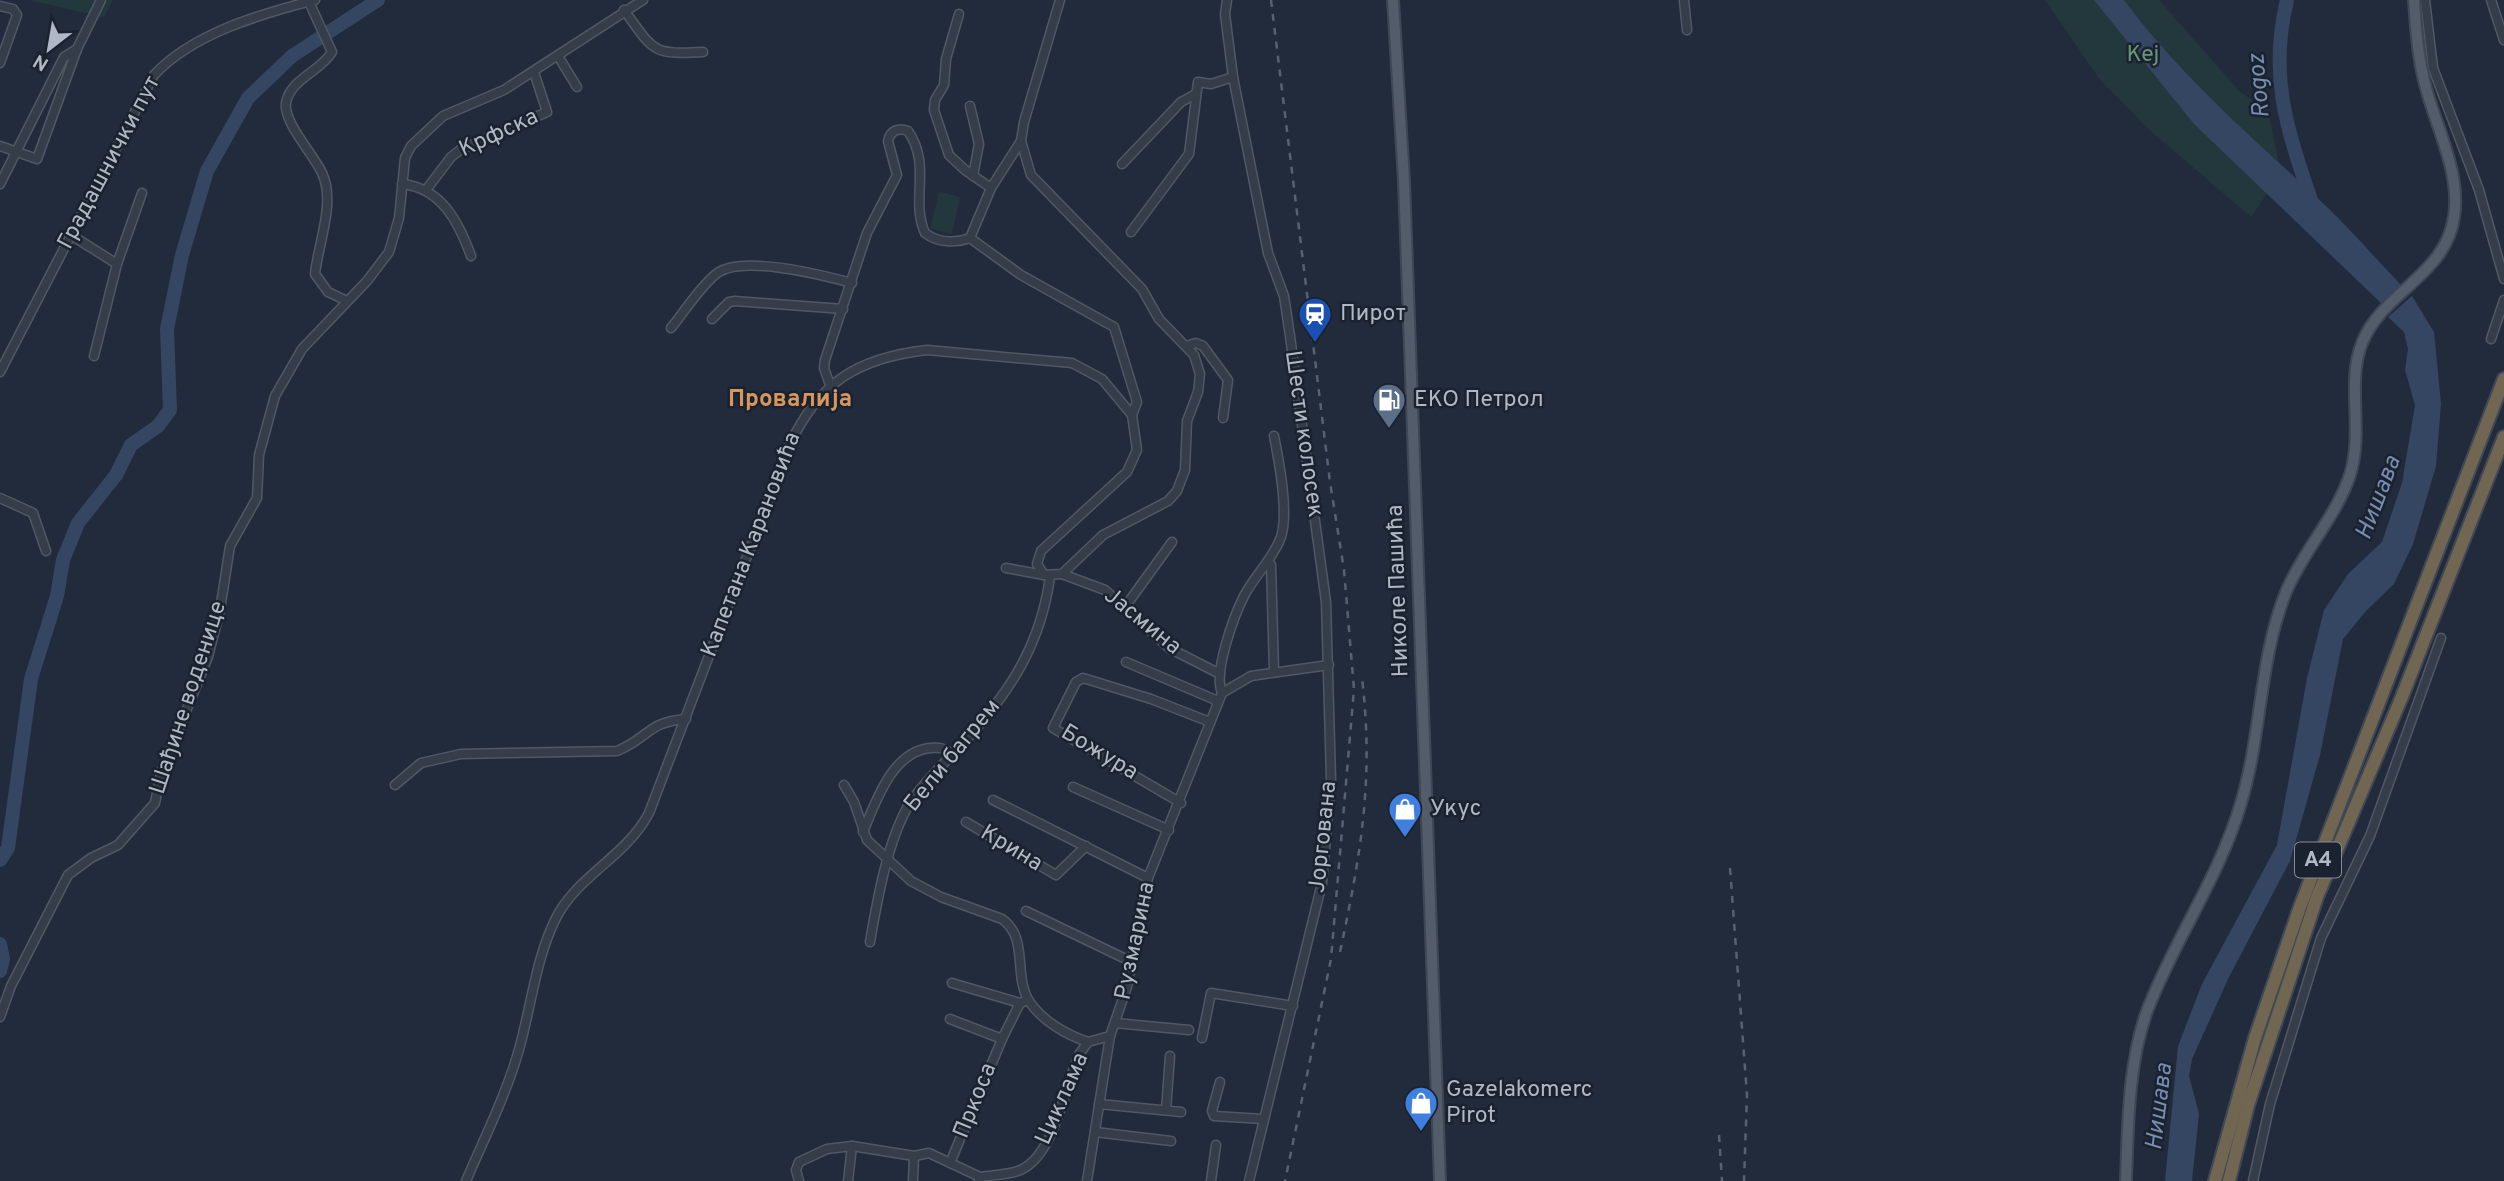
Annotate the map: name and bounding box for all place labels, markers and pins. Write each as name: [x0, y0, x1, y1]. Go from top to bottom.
station icon: Пирот: [1296, 295, 1334, 344]
place label: Пирот: [1340, 300, 1406, 329]
fuel station icon: ЕКО Петрол: [1370, 381, 1408, 430]
place label: ЕКО Петрол: [1414, 386, 1544, 415]
shop icon: Укус: [1386, 790, 1424, 839]
place label: Укус: [1430, 795, 1481, 824]
place label: Gazelakomerc Pirot: [1446, 1076, 1592, 1131]
shop icon: Gazelakomerc Pirot: [1402, 1084, 1440, 1133]

